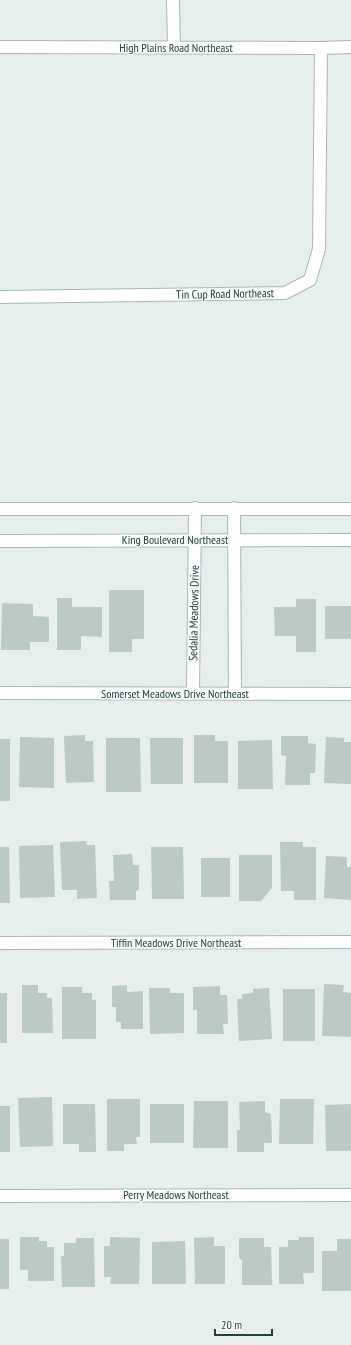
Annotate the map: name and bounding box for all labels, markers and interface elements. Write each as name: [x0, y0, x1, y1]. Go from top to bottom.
street label: High Plains Road Northeast: [119, 40, 233, 55]
street label: Tin Cup Road Northeast: [176, 285, 275, 302]
street label: King Boulevard Northeast: [122, 532, 229, 547]
street label: Sedalia Meadows Drive: [185, 565, 202, 661]
street label: Somerset Meadows Drive Northeast: [101, 686, 250, 701]
street label: Tiffin Meadows Drive Northeast: [111, 935, 242, 950]
street label: Perry Meadows Northeast: [123, 1187, 229, 1202]
scale bar: [215, 1311, 272, 1337]
text: 20 m: [221, 1317, 242, 1332]

